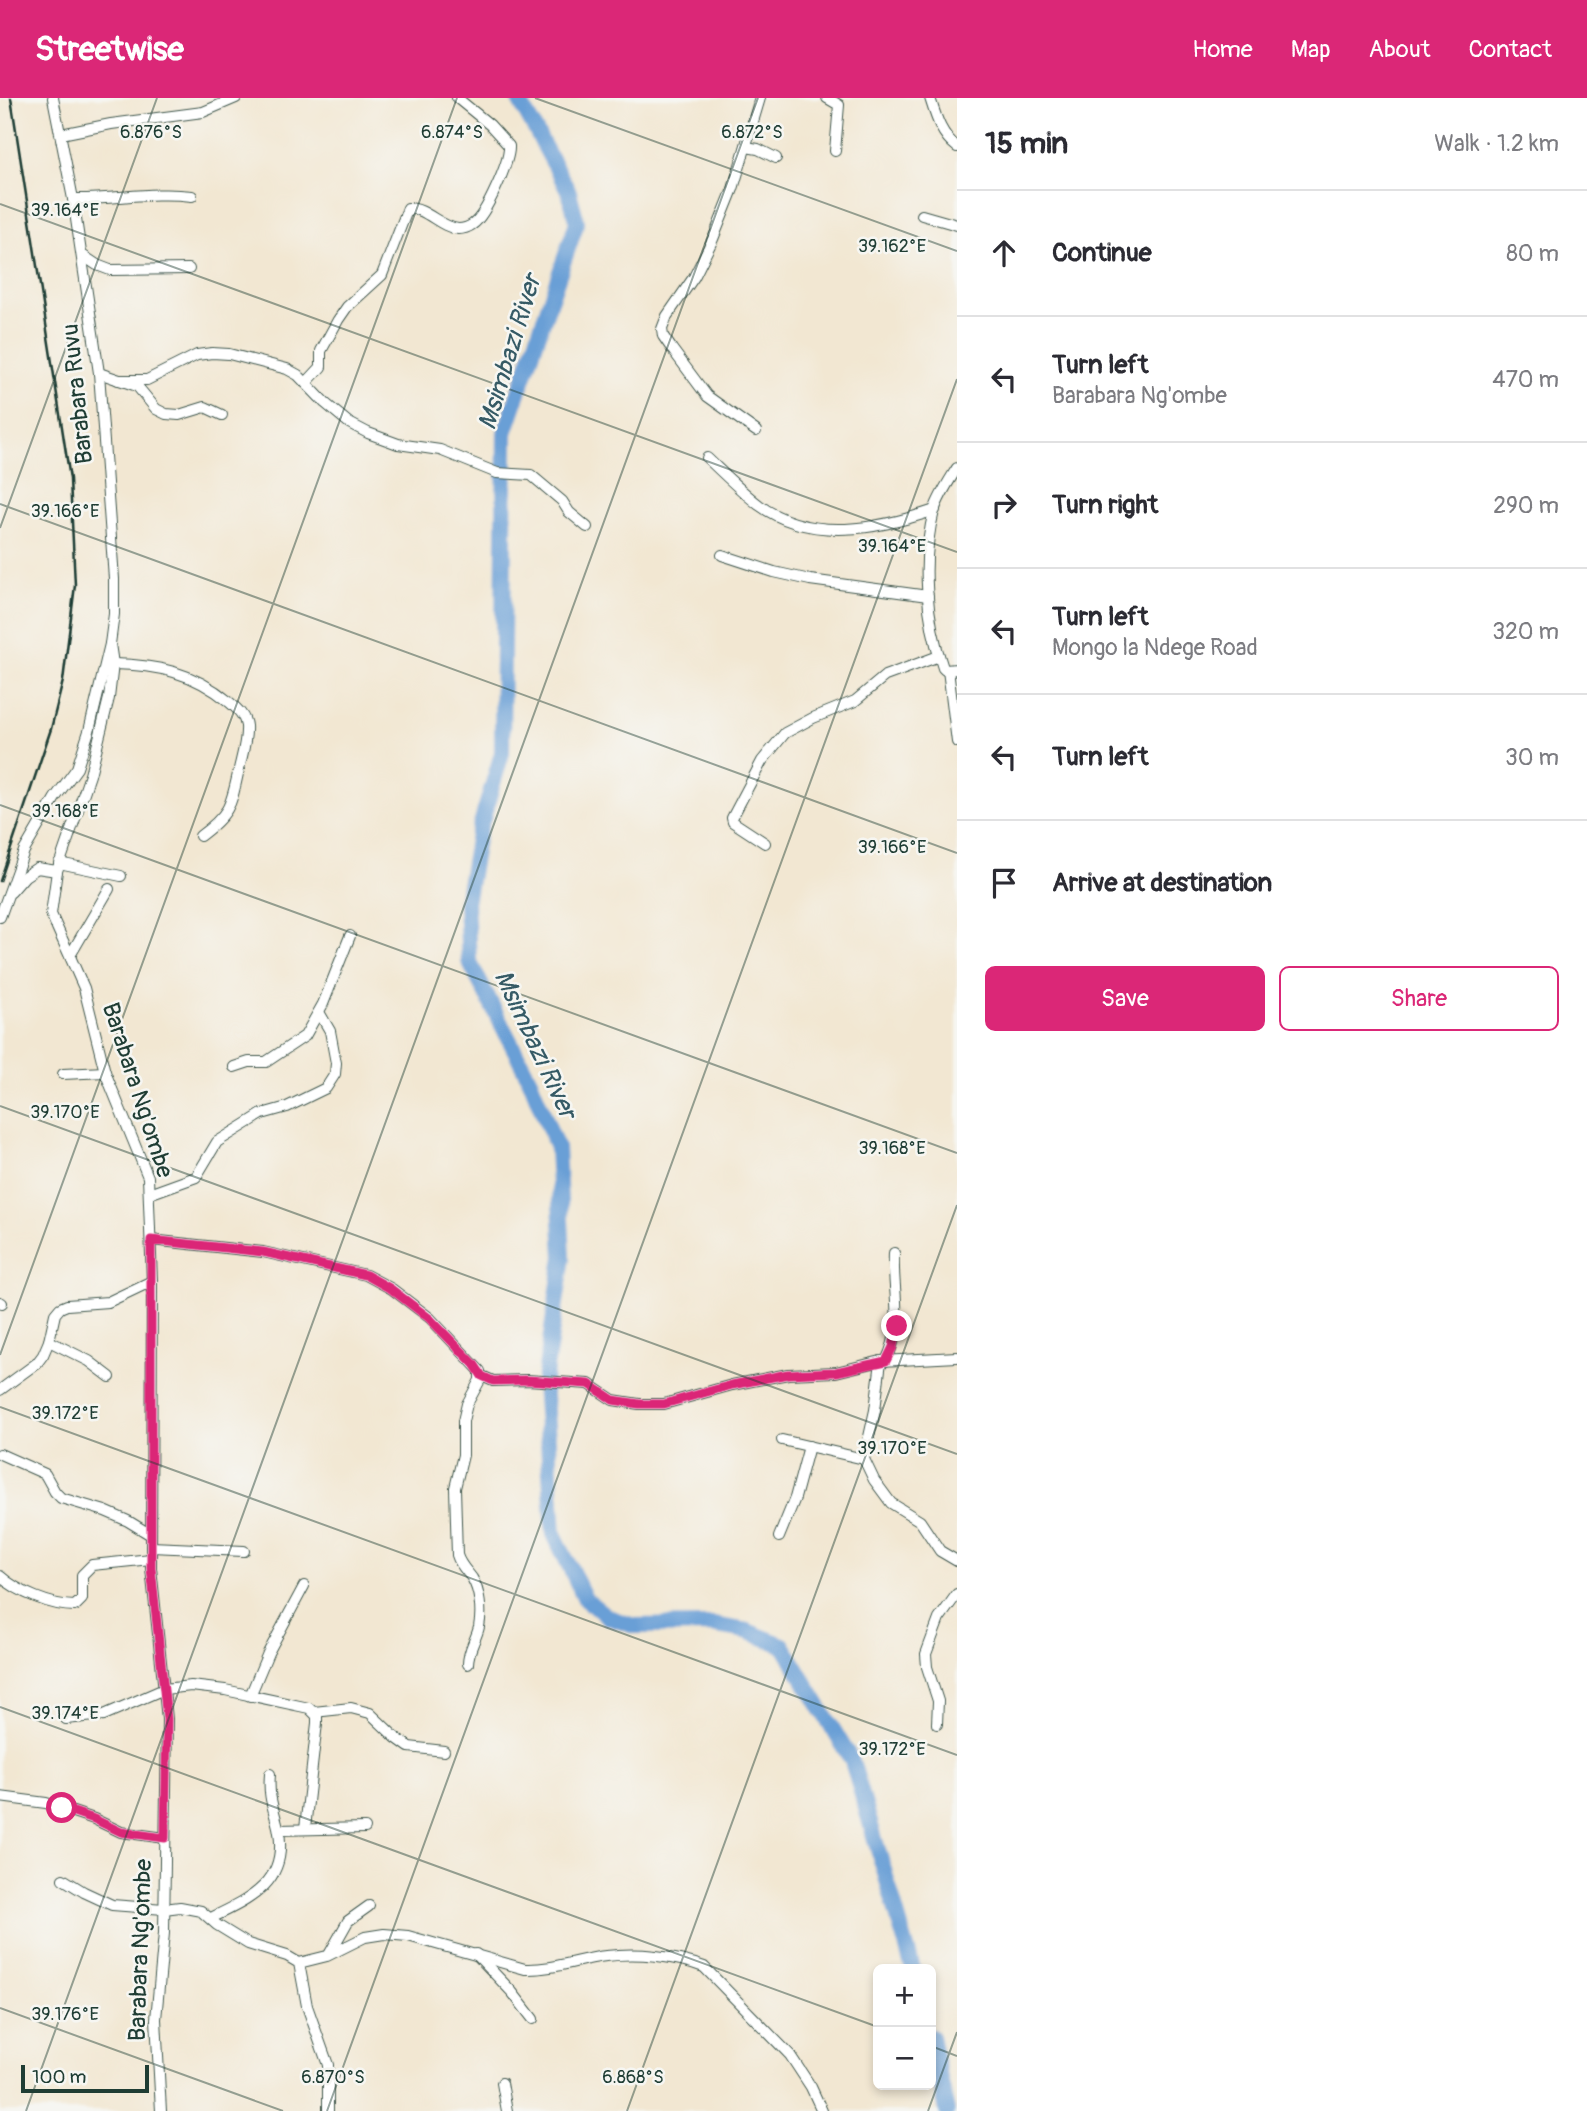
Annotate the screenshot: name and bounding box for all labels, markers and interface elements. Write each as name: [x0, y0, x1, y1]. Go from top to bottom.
text: Streetwise: [35, 29, 184, 70]
text: Home: [1192, 35, 1253, 64]
text: Map: [1291, 35, 1331, 64]
text: About: [1369, 35, 1431, 64]
text: Contact: [1469, 35, 1552, 64]
text: 6.876°S: [120, 121, 182, 144]
text: 6.874°S: [421, 121, 483, 144]
text: 6.872°S: [721, 121, 783, 144]
text: 15 min: [985, 125, 1068, 162]
text: Walk · 1.2 km: [1434, 129, 1559, 158]
text: 39.164°E: [31, 199, 99, 222]
icon: ahead: [985, 234, 1023, 272]
text: 39.162°E: [858, 235, 926, 258]
text: Continue: [1052, 237, 1152, 269]
text: 80 m: [1506, 239, 1559, 268]
water label: Msimbazi River: [471, 267, 550, 434]
street label: Barabara Ruvu: [56, 322, 99, 466]
text: Turn left: [1052, 349, 1148, 381]
icon: left: [985, 360, 1023, 398]
text: 470 m: [1492, 365, 1559, 394]
text: Barabara Ng'ombe: [1052, 381, 1227, 410]
icon: right: [985, 486, 1023, 524]
text: Turn right: [1052, 489, 1158, 521]
text: 290 m: [1493, 491, 1559, 520]
text: 39.166°E: [31, 500, 99, 523]
text: 39.164°E: [858, 535, 926, 558]
text: Turn left: [1052, 601, 1148, 633]
icon: left: [985, 612, 1023, 650]
text: 320 m: [1492, 617, 1559, 646]
text: Mongo la Ndege Road: [1052, 633, 1258, 662]
icon: left: [985, 738, 1023, 776]
text: Turn left: [1052, 741, 1148, 773]
text: 30 m: [1505, 743, 1559, 772]
text: 39.168°E: [31, 800, 99, 823]
text: 39.166°E: [858, 836, 926, 859]
icon: arrive: [985, 864, 1023, 902]
text: Arrive at destination: [1052, 867, 1272, 899]
water label: Msimbazi River: [487, 965, 585, 1127]
button: Save: [985, 966, 1265, 1031]
button: Share: [1279, 966, 1559, 1031]
street label: Barabara Ng'ombe: [96, 999, 180, 1182]
text: 39.170°E: [30, 1101, 100, 1124]
text: 39.168°E: [858, 1137, 926, 1160]
route end: [881, 1310, 912, 1341]
text: 39.172°E: [31, 1402, 99, 1425]
text: 39.170°E: [857, 1437, 927, 1460]
text: 39.174°E: [31, 1702, 99, 1725]
text: 39.172°E: [858, 1738, 926, 1761]
route start: [46, 1792, 77, 1823]
street label: Barabara Ng'ombe: [123, 1858, 158, 2042]
map controls: [873, 1964, 936, 2090]
button: +: [873, 1964, 936, 2027]
text: 39.176°E: [31, 2003, 99, 2026]
button: −: [873, 2027, 936, 2090]
scale bar: [21, 2062, 149, 2094]
text: 100 m: [32, 2065, 86, 2089]
text: 6.870°S: [301, 2066, 365, 2089]
text: 6.868°S: [602, 2066, 664, 2089]

